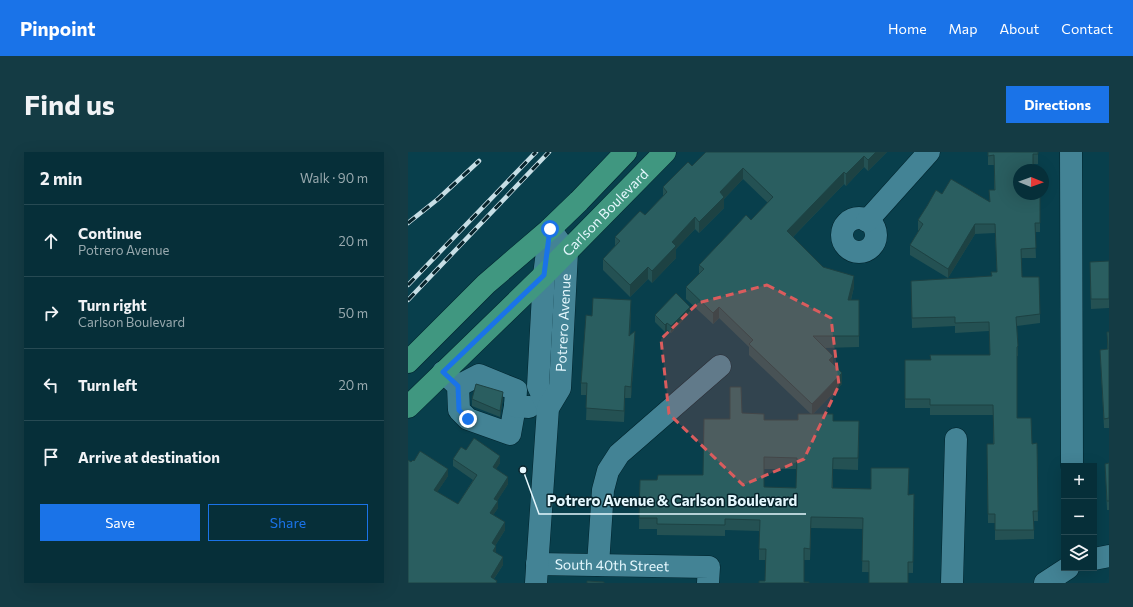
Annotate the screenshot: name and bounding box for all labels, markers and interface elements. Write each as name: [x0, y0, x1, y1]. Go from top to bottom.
text: Pinpoint: [20, 17, 96, 40]
text: Home: [888, 20, 927, 37]
text: Map: [949, 20, 977, 37]
text: About: [999, 20, 1039, 37]
text: Contact: [1061, 20, 1113, 37]
button: Directions: [1006, 86, 1109, 123]
text: Find us: [24, 87, 115, 121]
north arrow: [1013, 164, 1049, 200]
street label: Carlson Boulevard: [558, 165, 652, 259]
text: 2 min: [40, 168, 82, 189]
text: Walk · 90 m: [300, 170, 368, 186]
route start: [541, 220, 559, 238]
text: Continue: [78, 224, 142, 242]
icon: ahead: [40, 230, 62, 252]
text: 20 m: [339, 233, 368, 249]
text: Potrero Avenue: [78, 242, 169, 258]
street label: Potrero Avenue: [552, 273, 574, 372]
text: Turn right: [78, 296, 147, 314]
icon: right: [40, 302, 62, 324]
text: 50 m: [338, 305, 368, 321]
text: Carlson Boulevard: [78, 314, 185, 330]
icon: left: [40, 374, 62, 396]
text: Turn left: [78, 376, 137, 394]
text: 20 m: [339, 377, 368, 393]
route end: [459, 410, 477, 428]
icon: arrive: [40, 446, 62, 468]
text: Arrive at destination: [78, 448, 220, 466]
map controls: [1061, 463, 1097, 571]
button: +: [1061, 463, 1097, 499]
callout: Potrero Avenue & Carlson Boulevard: [539, 487, 806, 514]
text: Potrero Avenue & Carlson Boulevard: [547, 491, 797, 509]
button: −: [1061, 499, 1097, 535]
button: Save: [40, 504, 200, 541]
button: Share: [208, 504, 368, 541]
button: layers: [1061, 535, 1097, 571]
street label: South 40th Street: [555, 555, 670, 574]

